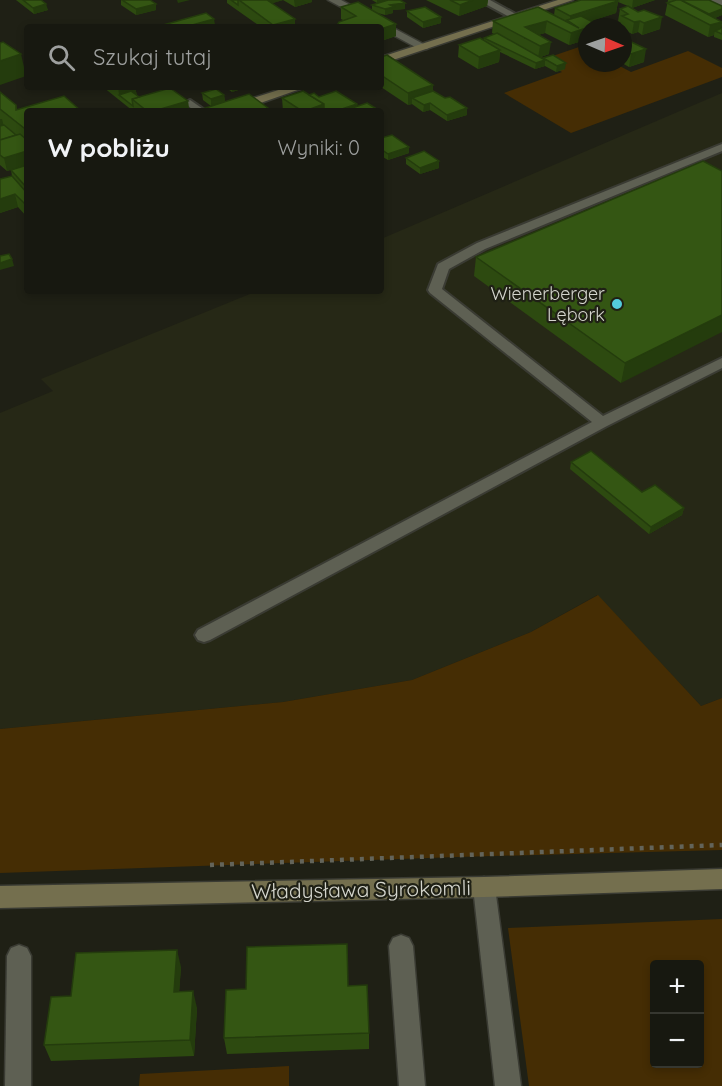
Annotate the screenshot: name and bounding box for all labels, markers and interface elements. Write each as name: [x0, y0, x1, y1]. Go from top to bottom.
north arrow: [578, 18, 632, 72]
search box: [24, 24, 384, 90]
icon: search: [45, 41, 78, 74]
text: Szukaj tutaj: [93, 43, 212, 71]
text: W pobliżu: [48, 131, 170, 164]
text: Wyniki: 0: [277, 135, 360, 160]
place label: Wienerberger Lębork: [490, 282, 605, 326]
marker: Wienerberger Lębork: [610, 297, 624, 311]
street label: Władysława Syrokomli: [251, 874, 471, 904]
map controls: [650, 960, 704, 1068]
button: +: [650, 960, 704, 1014]
button: −: [650, 1014, 704, 1068]

